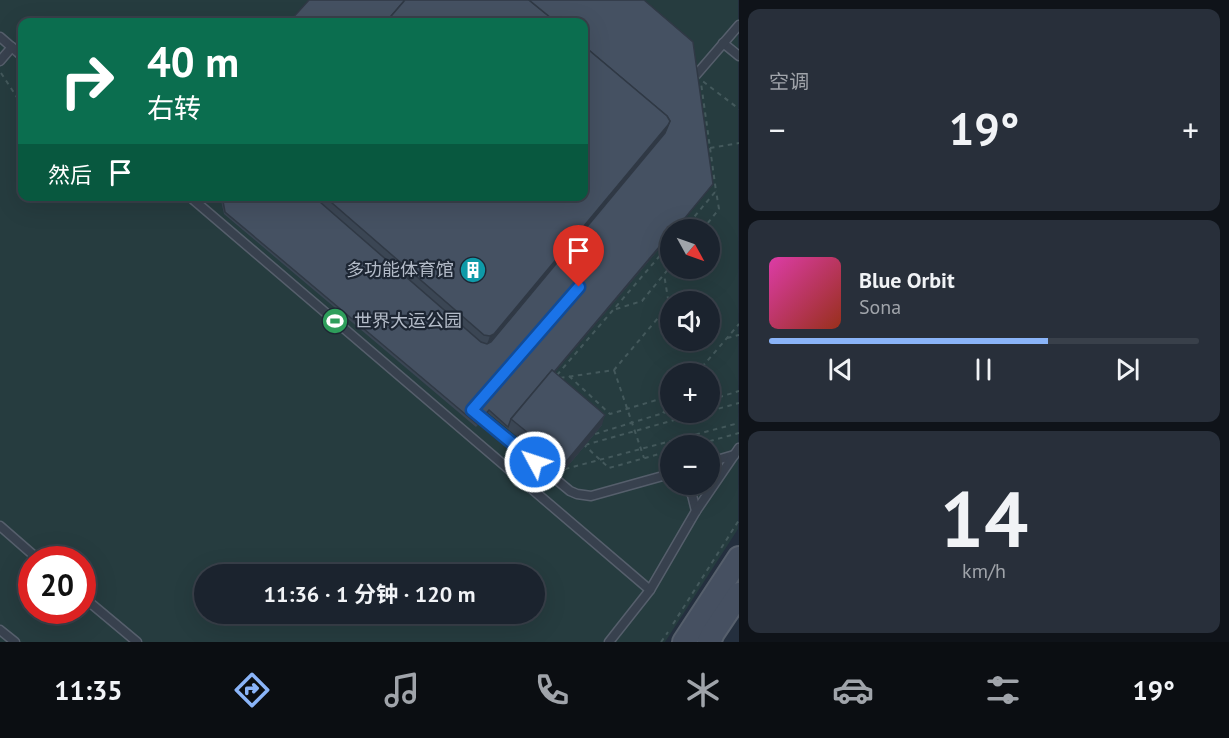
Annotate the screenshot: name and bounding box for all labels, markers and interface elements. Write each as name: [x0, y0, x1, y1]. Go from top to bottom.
text: 40 m: [147, 34, 239, 89]
icon: right: [48, 42, 126, 120]
text: 空调: [769, 69, 809, 95]
text: 右转: [147, 91, 201, 125]
text: 19°: [949, 99, 1019, 157]
text: −: [769, 108, 786, 151]
text: +: [1182, 108, 1199, 151]
icon: arrive: [104, 156, 137, 189]
text: 然后: [48, 161, 92, 189]
north arrow: [660, 219, 720, 279]
map controls: [660, 219, 720, 495]
pin: [553, 225, 604, 287]
icon: arrive: [562, 234, 595, 267]
building icon: 多功能体育馆: [458, 255, 488, 285]
place label: 多功能体育馆: [346, 258, 454, 281]
text: Blue Orbit: [859, 266, 955, 294]
button: sound: [660, 291, 720, 351]
text: Sona: [859, 294, 901, 320]
sports icon: 世界大运公园: [320, 306, 350, 336]
place label: 世界大运公园: [354, 309, 462, 332]
icon: previous: [824, 353, 857, 386]
icon: pause: [967, 353, 1000, 386]
icon: next: [1111, 353, 1144, 386]
button: +: [660, 363, 720, 423]
position arrow: [503, 430, 567, 494]
button: −: [660, 435, 720, 495]
text: 14: [940, 468, 1028, 569]
speed limit sign: 20: [18, 546, 96, 624]
text: km/h: [962, 558, 1006, 584]
text: 11:36 · 1 分钟 · 120 m: [264, 580, 475, 608]
icon: directions: [231, 669, 273, 711]
icon: music: [381, 669, 423, 711]
icon: phone: [531, 669, 573, 711]
icon: climate: [682, 669, 724, 711]
icon: car: [832, 669, 874, 711]
icon: filters: [982, 669, 1024, 711]
text: 11:35: [54, 673, 123, 707]
text: 19°: [1132, 673, 1175, 707]

